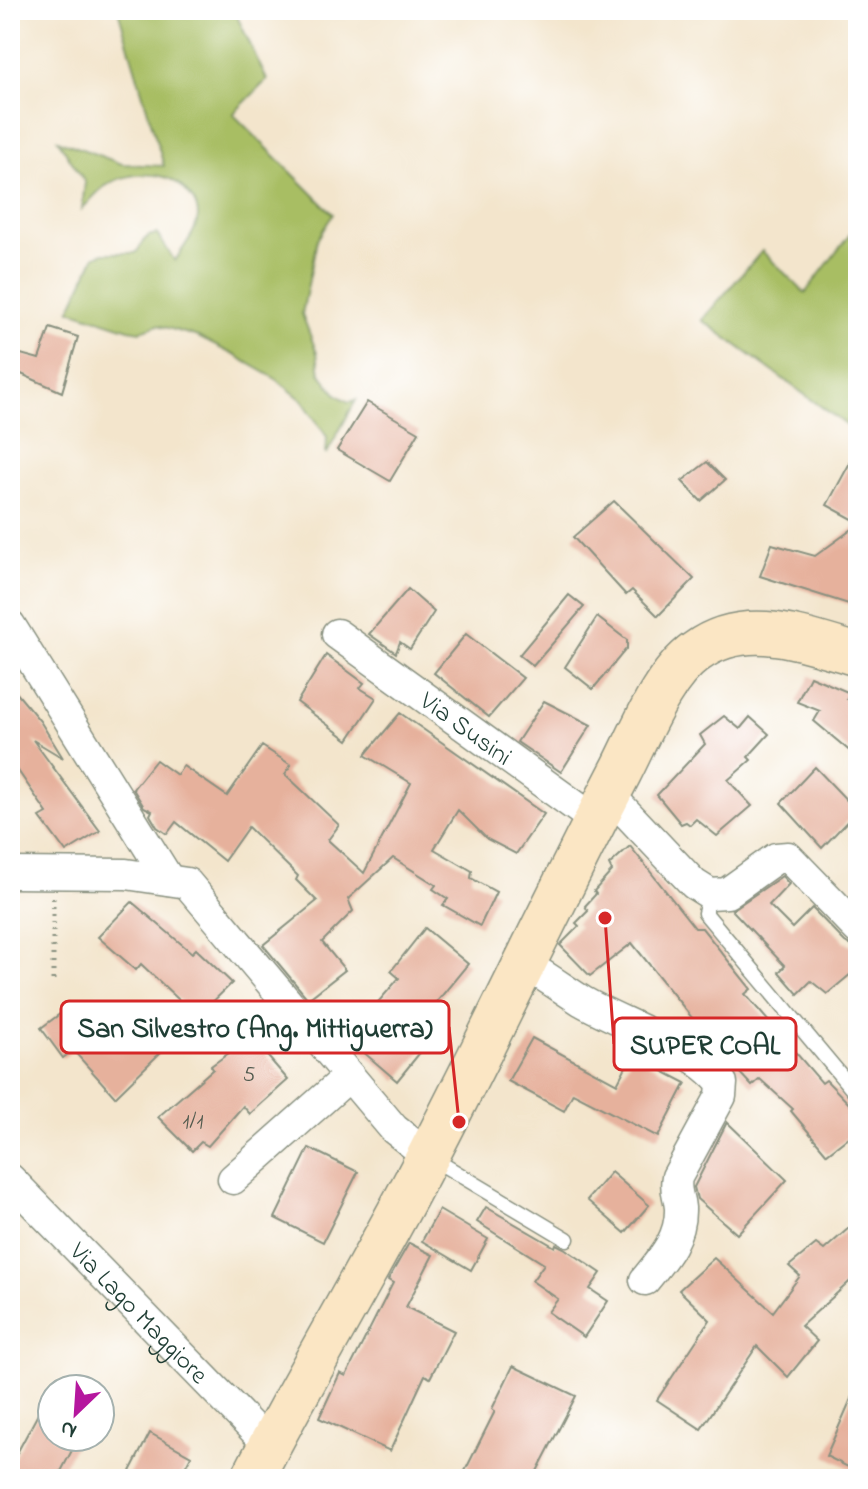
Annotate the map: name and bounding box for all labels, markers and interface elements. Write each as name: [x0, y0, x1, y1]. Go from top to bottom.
street label: Via Susini: [410, 683, 519, 776]
callout: San Silvestro (Ang. Mittiguerra): [61, 1001, 449, 1053]
text: San Silvestro (Ang. Mittiguerra): [77, 1010, 434, 1052]
callout: SUPER COAL: [614, 1018, 796, 1070]
text: SUPER COAL: [630, 1027, 781, 1068]
house number: 5: [243, 1060, 255, 1092]
house number: 1/1: [183, 1107, 203, 1139]
street label: Via Lago Maggiore: [59, 1234, 216, 1394]
north arrow: [36, 1373, 116, 1453]
text: N: [55, 1411, 82, 1446]

